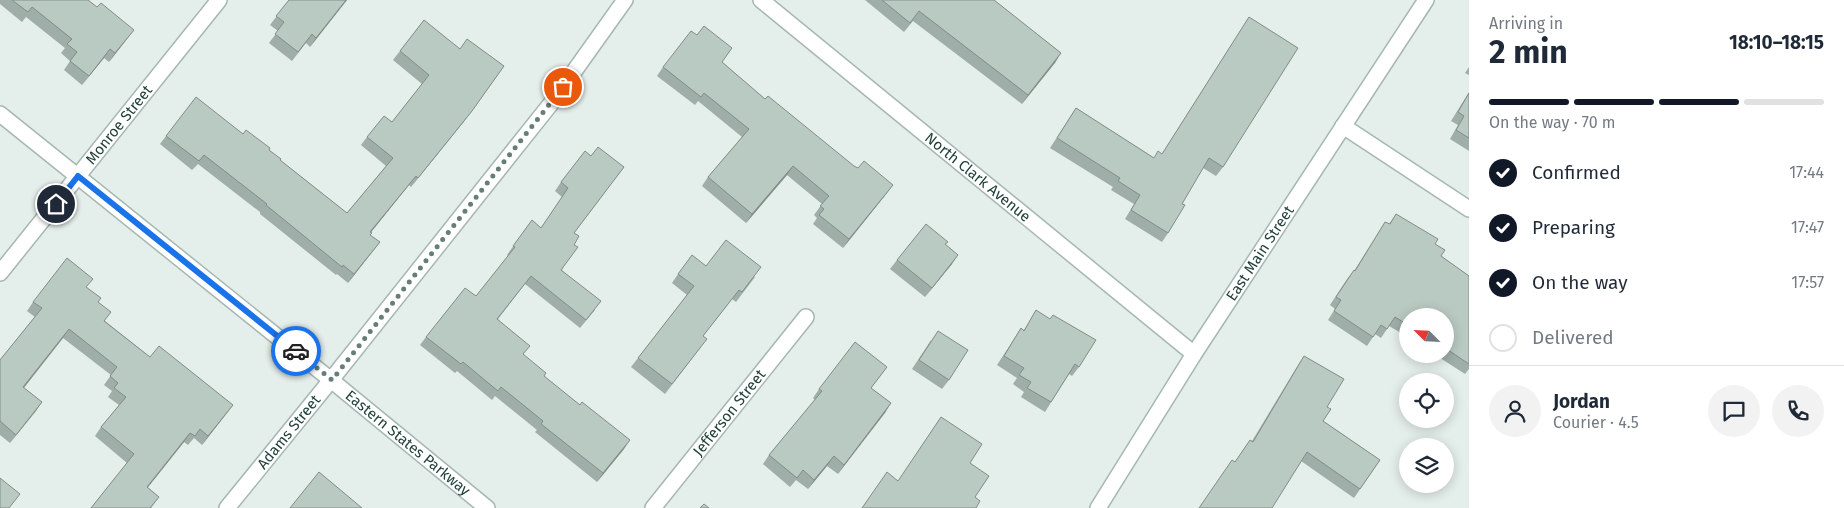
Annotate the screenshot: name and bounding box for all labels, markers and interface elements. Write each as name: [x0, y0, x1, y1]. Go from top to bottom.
text: Arriving in: [1489, 14, 1563, 33]
text: 18:10–18:15: [1729, 31, 1824, 54]
text: 2 min: [1489, 33, 1568, 71]
pin: [542, 66, 584, 108]
icon: bag: [549, 73, 577, 101]
street label: Monroe Street: [82, 81, 156, 168]
text: On the way · 70 m: [1489, 113, 1616, 132]
street label: North Clark Avenue: [921, 129, 1034, 226]
icon: check: [1489, 159, 1517, 187]
text: Confirmed: [1532, 161, 1621, 184]
text: 17:44: [1789, 163, 1824, 182]
pin: [35, 183, 77, 225]
icon: home: [42, 190, 70, 218]
street label: East Main Street: [1222, 202, 1298, 304]
icon: check: [1489, 214, 1517, 242]
text: Preparing: [1532, 216, 1615, 239]
text: 17:47: [1791, 218, 1824, 237]
icon: check: [1489, 269, 1517, 297]
text: On the way: [1532, 271, 1628, 294]
text: 17:57: [1791, 273, 1824, 292]
north arrow: [1399, 308, 1454, 362]
map controls: [1399, 308, 1454, 493]
courier: [271, 326, 321, 376]
text: Delivered: [1532, 326, 1614, 349]
icon: car: [282, 337, 310, 365]
street label: Jefferson Street: [689, 365, 770, 460]
button: locate: [1399, 373, 1454, 428]
button: person: [1489, 385, 1541, 437]
button: chat: [1708, 385, 1760, 437]
button: phone: [1772, 385, 1824, 437]
street label: Eastern States Parkway: [342, 386, 474, 500]
text: Jordan: [1553, 390, 1610, 413]
street label: Adams Street: [253, 391, 325, 473]
text: Courier · 4.5: [1553, 413, 1639, 432]
button: layers: [1399, 438, 1454, 493]

